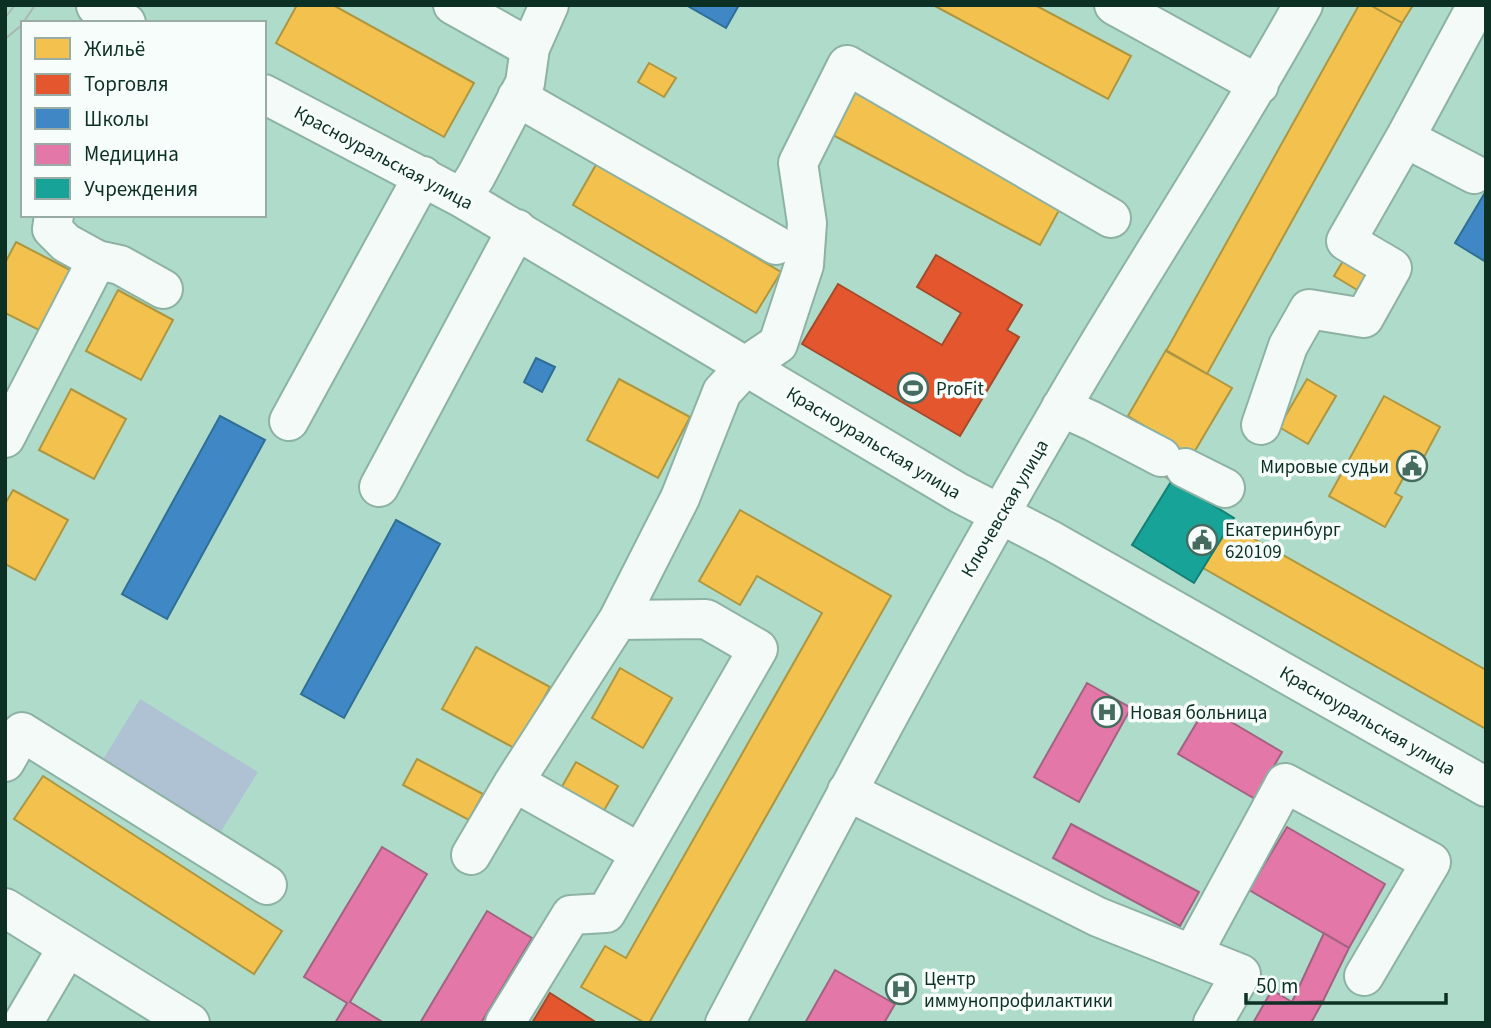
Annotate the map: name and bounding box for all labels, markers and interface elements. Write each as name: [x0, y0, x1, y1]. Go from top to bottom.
legend: [21, 21, 266, 217]
text: Жильё: [84, 34, 145, 64]
text: Торговля: [84, 69, 169, 99]
street label: Красноуральская улица: [289, 100, 478, 217]
text: Школы: [84, 104, 149, 134]
text: Медицина: [84, 139, 179, 169]
text: Учреждения: [84, 174, 198, 204]
sports icon: ProFit: [896, 371, 930, 405]
place label: ProFit: [936, 376, 985, 403]
street label: Красноуральская улица: [781, 380, 966, 506]
street label: Ключевская улица: [955, 435, 1056, 583]
public building icon: Мировые судьи: [1395, 449, 1429, 483]
place label: Мировые судьи: [1260, 454, 1389, 481]
place label: Екатеринбург 620109: [1225, 517, 1341, 566]
public building icon: Екатеринбург 620109: [1185, 523, 1219, 557]
street label: Красноуральская улица: [1274, 660, 1460, 783]
hospital icon: Новая больница: [1090, 695, 1124, 729]
place label: Новая больница: [1130, 700, 1267, 727]
scale bar: [1246, 962, 1446, 1006]
place label: Центр иммунопрофилактики: [924, 966, 1113, 1015]
text: 50 m: [1256, 971, 1298, 1001]
hospital icon: Центр иммунопрофилактики: [884, 972, 918, 1006]

